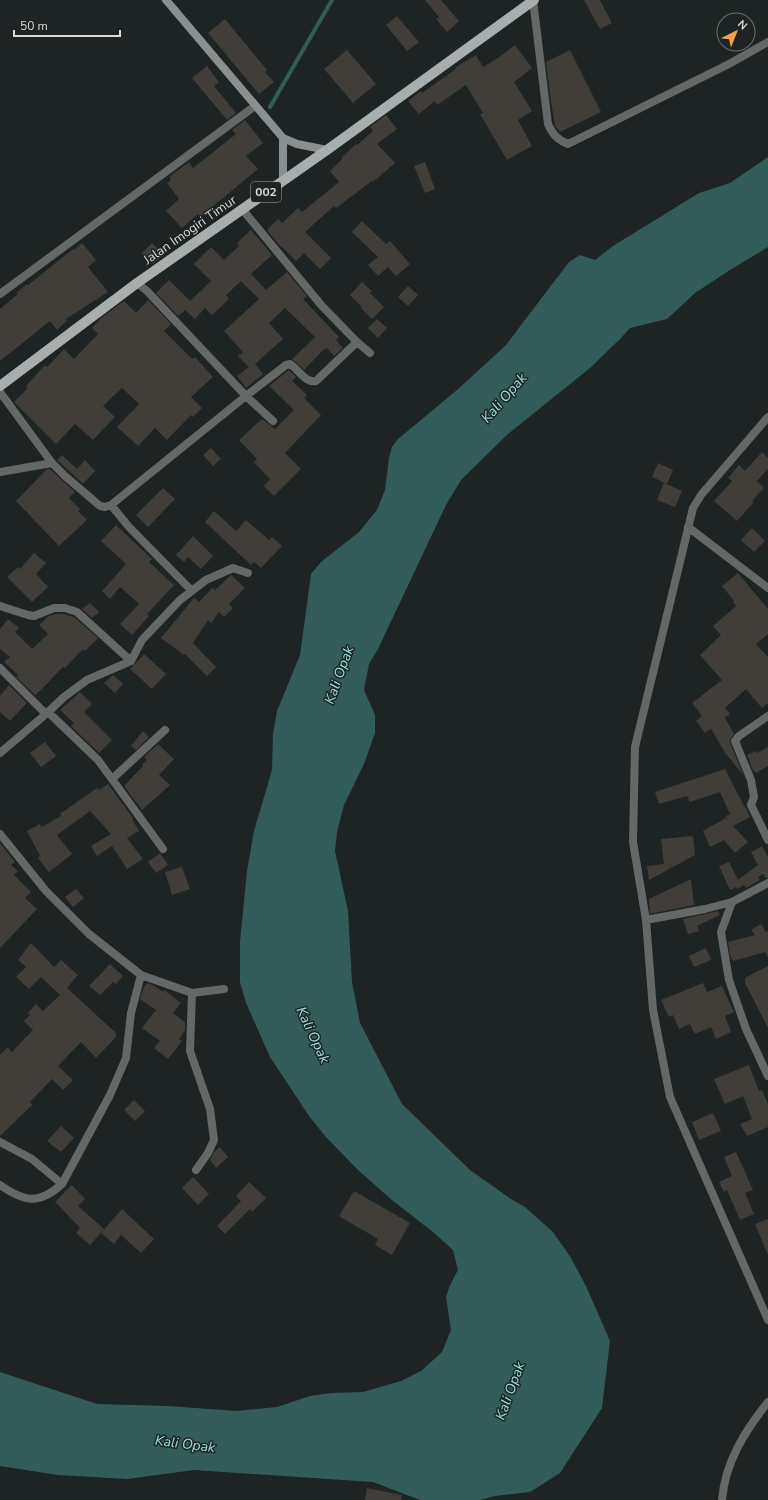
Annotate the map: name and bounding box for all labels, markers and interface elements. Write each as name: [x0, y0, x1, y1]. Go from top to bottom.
scale bar: [14, 12, 120, 38]
north arrow: [716, 12, 756, 52]
text: N: [734, 17, 751, 33]
text: 50 m: [20, 18, 48, 34]
road number: 002: [251, 182, 281, 202]
street label: Jalan Imogiri Timur: [139, 191, 240, 269]
water label: Kali Opak: [477, 368, 532, 427]
water label: Kali Opak: [320, 642, 359, 707]
water label: Kali Opak: [292, 1004, 335, 1067]
water label: Kali Opak: [491, 1358, 530, 1423]
water label: Kali Opak: [154, 1431, 217, 1457]

